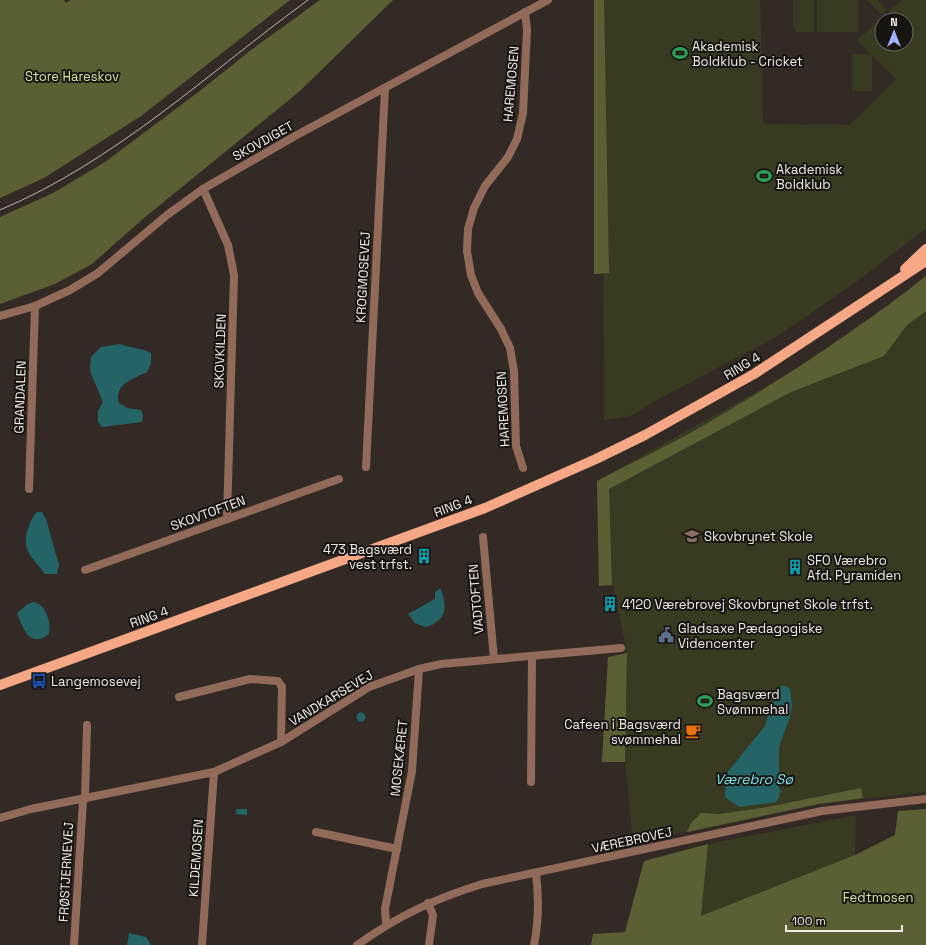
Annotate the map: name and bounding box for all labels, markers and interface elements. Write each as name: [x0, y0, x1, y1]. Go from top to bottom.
north arrow: [874, 12, 914, 52]
text: N: [890, 15, 898, 29]
place label: Akademisk Boldklub - Cricket: [692, 38, 803, 70]
sports icon: Akademisk Boldklub - Cricket: [671, 44, 689, 62]
street label: HAREMOSEN: [499, 45, 523, 123]
park label: Store Hareskov: [25, 68, 119, 85]
street label: SKOVDIGET: [229, 117, 297, 165]
place label: Akademisk Boldklub: [776, 161, 843, 193]
sports icon: Akademisk Boldklub: [755, 167, 773, 185]
street label: KROGMOSEVEJ: [352, 230, 374, 323]
street label: SKOVKILDEN: [210, 313, 230, 389]
street label: RING 4: [720, 348, 764, 384]
street label: GRANDALEN: [10, 360, 30, 434]
street label: HAREMOSEN: [493, 371, 513, 447]
street label: RING 4: [431, 491, 475, 521]
street label: SKOVTOFTEN: [168, 492, 248, 534]
school or university icon: Skovbrynet Skole: [683, 527, 701, 545]
place label: Skovbrynet Skole: [704, 528, 813, 545]
place label: 473 Bagsværd vest trfst.: [323, 541, 412, 573]
building icon: 473 Bagsværd vest trfst.: [415, 547, 433, 565]
place label: SFO Værebro Afd. Pyramiden: [807, 552, 901, 584]
building icon: SFO Værebro Afd. Pyramiden: [786, 558, 804, 576]
street label: VADTOFTEN: [464, 563, 488, 635]
building icon: 4120 Værebrovej Skovbrynet Skole trfst.: [601, 595, 619, 613]
place label: 4120 Værebrovej Skovbrynet Skole trfst.: [622, 596, 873, 613]
street label: RING 4: [127, 602, 171, 632]
place label: Gladsaxe Pædagogiske Videncenter: [678, 620, 823, 652]
public building icon: Gladsaxe Pædagogiske Videncenter: [657, 626, 675, 644]
street label: VANDKARSEVEJ: [286, 666, 377, 730]
bus stop icon: Langemosevej: [30, 672, 48, 690]
place label: Langemosevej: [51, 673, 141, 690]
place label: Bagsværd Svømmehal: [717, 686, 788, 718]
sports icon: Bagsværd Svømmehal: [696, 692, 714, 710]
place label: Cafeen i Bagsværd svømmehal: [564, 716, 681, 748]
street label: MOSEKÆRET: [387, 718, 412, 797]
cafe icon: Cafeen i Bagsværd svømmehal: [684, 722, 702, 740]
water label: Værebro Sø: [715, 770, 793, 788]
street label: KILDEMOSEN: [185, 818, 207, 898]
street label: FRØSTJERNEVEJ: [55, 821, 77, 923]
street label: VÆREBROVEJ: [590, 823, 674, 857]
park label: Fedtmosen: [843, 889, 913, 906]
scale bar: [786, 907, 902, 933]
text: 100 m: [792, 913, 826, 929]

